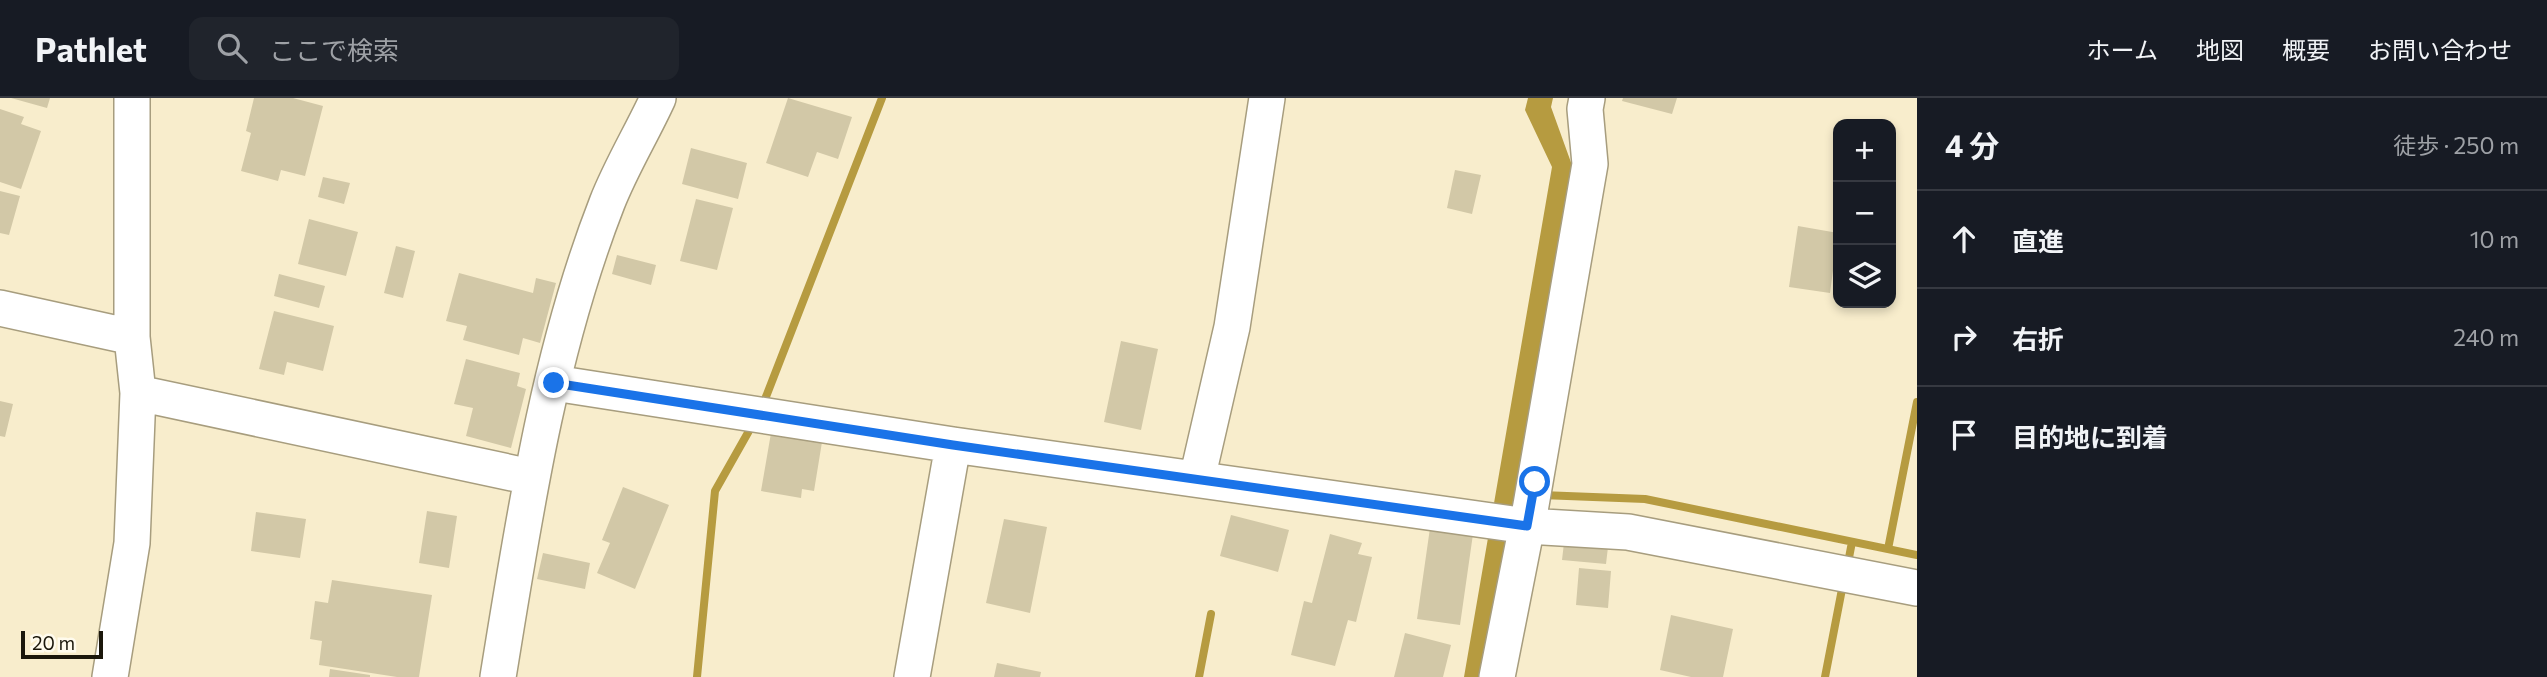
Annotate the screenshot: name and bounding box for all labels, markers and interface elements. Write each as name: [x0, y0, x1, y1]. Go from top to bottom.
search box: [189, 17, 679, 80]
text: Pathlet: [35, 28, 147, 69]
icon: search: [213, 29, 251, 67]
text: ここで検索: [269, 34, 399, 65]
text: ホーム: [2087, 35, 2158, 64]
text: 地図: [2196, 35, 2244, 64]
text: 概要: [2282, 35, 2330, 64]
text: お問い合わせ: [2368, 35, 2512, 64]
map controls: [1833, 119, 1896, 308]
button: +: [1833, 119, 1896, 182]
text: 4 分: [1945, 126, 1999, 163]
text: 徒歩 · 250 m: [2393, 131, 2519, 159]
button: −: [1833, 182, 1896, 245]
icon: ahead: [1945, 220, 1983, 258]
text: 直進: [2012, 225, 2064, 256]
text: 10 m: [2470, 225, 2519, 253]
button: layers: [1833, 245, 1896, 308]
icon: right: [1945, 318, 1983, 356]
text: 右折: [2012, 323, 2064, 354]
text: 240 m: [2453, 323, 2519, 351]
route end: [538, 367, 569, 398]
icon: arrive: [1945, 416, 1983, 454]
text: 目的地に到着: [2012, 421, 2168, 452]
route start: [1519, 466, 1550, 497]
scale bar: [21, 628, 103, 660]
text: 20 m: [32, 631, 75, 654]

